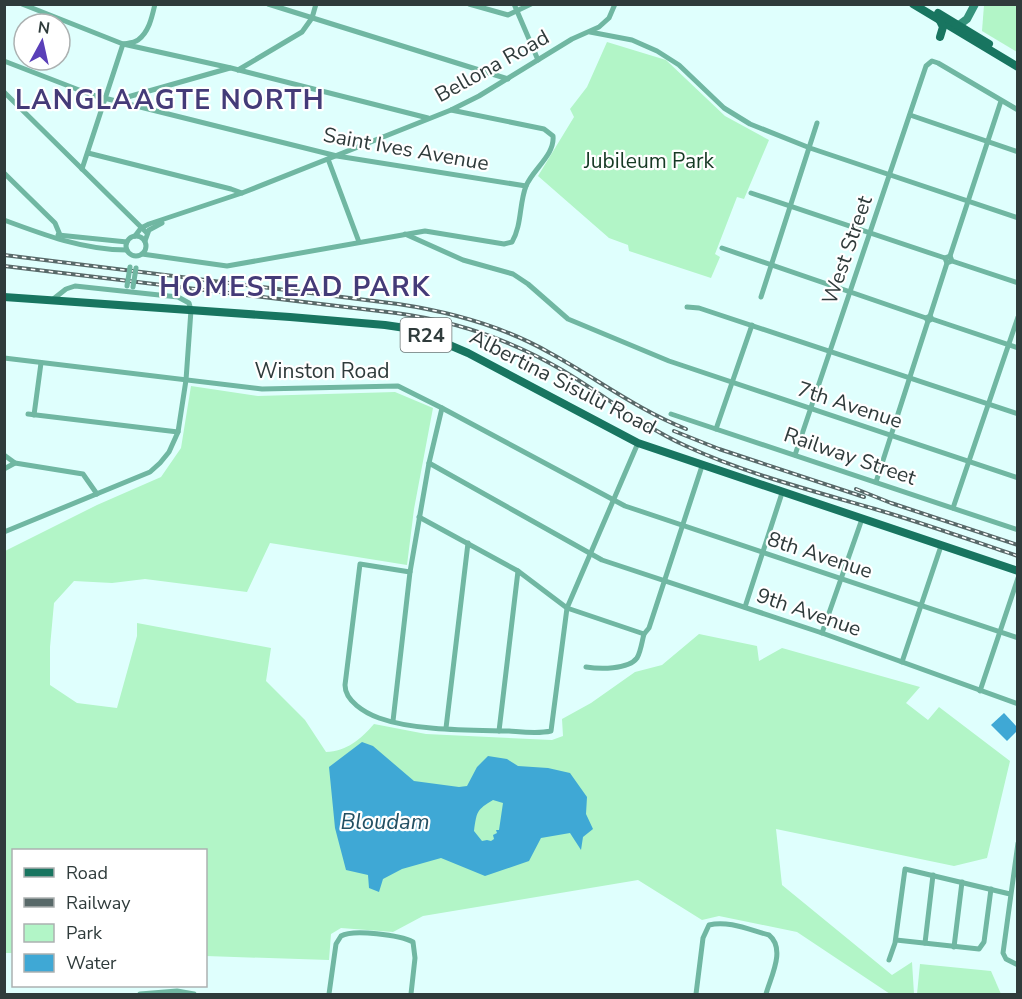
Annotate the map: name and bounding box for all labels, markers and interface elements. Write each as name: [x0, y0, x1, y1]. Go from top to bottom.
north arrow: [12, 12, 72, 72]
text: N: [36, 16, 51, 40]
street label: Bellona Road: [430, 23, 554, 109]
district label: LANGLAAGTE NORTH: [15, 82, 325, 119]
street label: Saint Ives Avenue: [321, 121, 491, 177]
park label: Jubileum Park: [583, 147, 715, 175]
street label: West Street: [815, 191, 879, 308]
district label: HOMESTEAD PARK: [159, 269, 431, 306]
road number: R24: [400, 318, 452, 352]
street label: Albertina Sisulu Road: [465, 323, 661, 441]
street label: Winston Road: [254, 357, 390, 385]
street label: 7th Avenue: [794, 375, 906, 435]
street label: Railway Street: [780, 420, 920, 492]
street label: 8th Avenue: [764, 525, 876, 585]
street label: 9th Avenue: [753, 581, 865, 643]
water label: Bloudam: [340, 807, 430, 837]
legend: [12, 849, 207, 987]
text: Road: [66, 861, 108, 885]
text: Railway: [66, 891, 131, 915]
text: Park: [66, 921, 103, 945]
text: Water: [66, 951, 117, 975]

